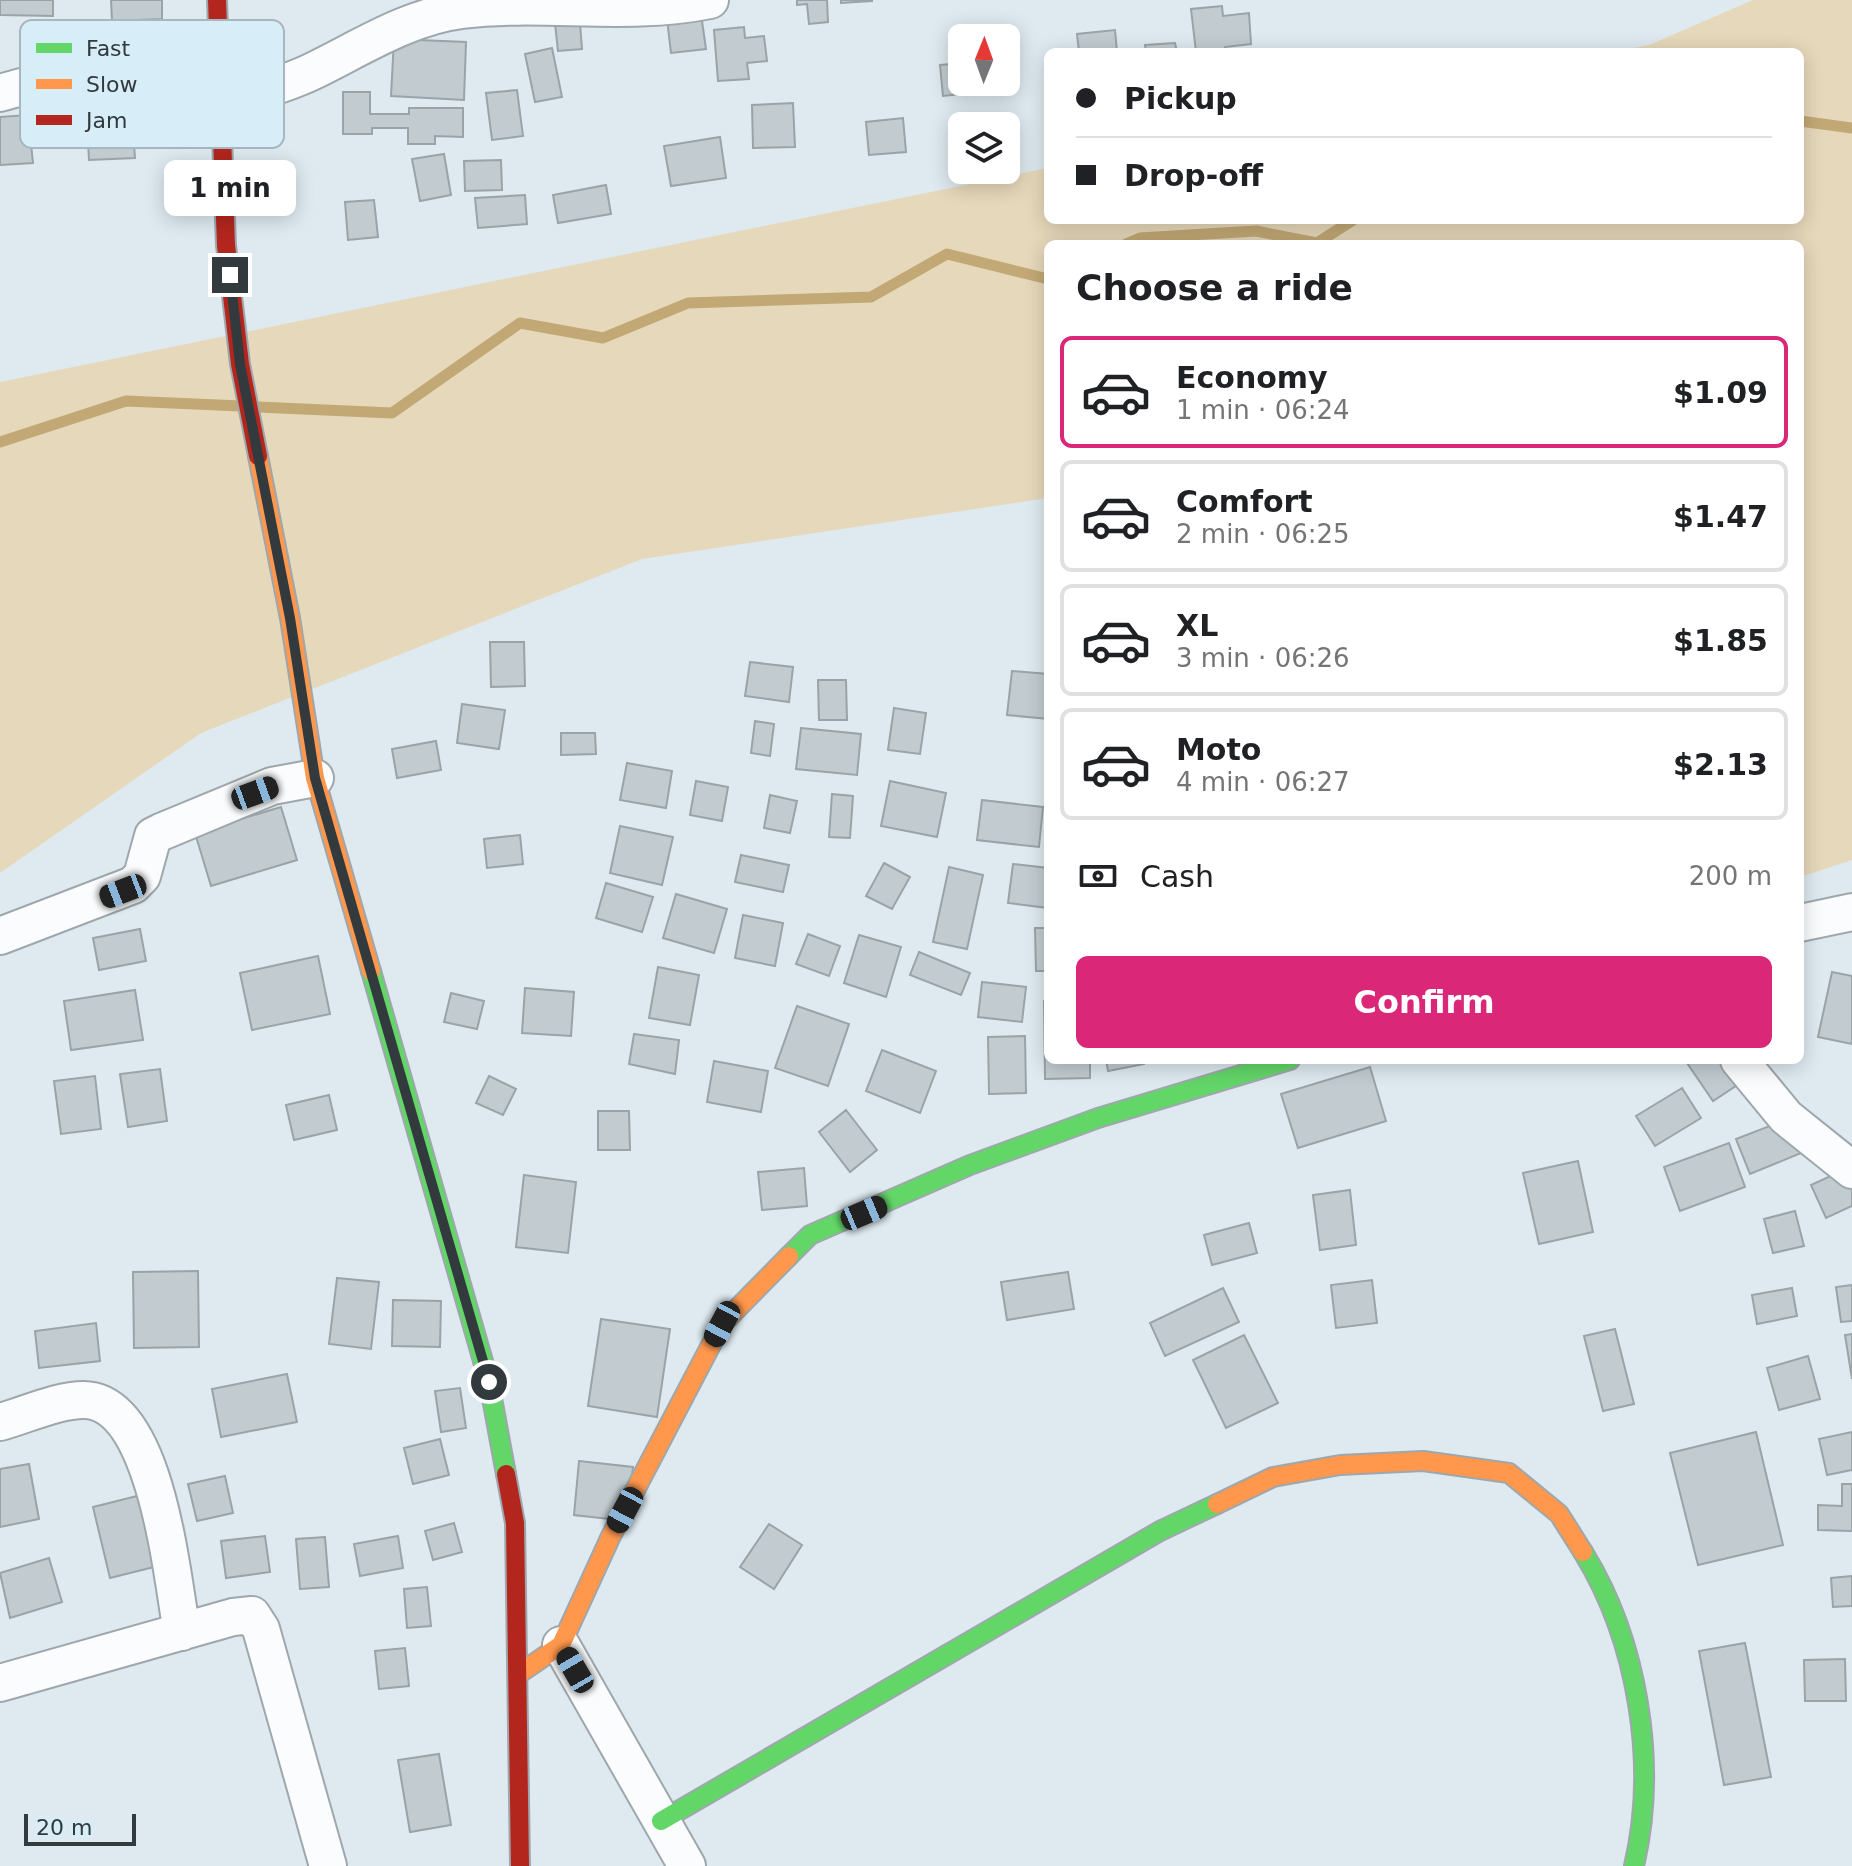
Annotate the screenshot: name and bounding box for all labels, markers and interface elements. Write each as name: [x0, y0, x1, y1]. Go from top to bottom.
legend: [20, 20, 284, 148]
north arrow: [948, 24, 1020, 96]
map controls: [948, 24, 1020, 184]
text: Fast: [86, 36, 131, 61]
text: Slow: [86, 72, 138, 97]
text: Pickup: [1124, 81, 1237, 116]
text: Jam: [84, 108, 127, 133]
button: layers: [948, 112, 1020, 184]
text: Drop-off: [1124, 158, 1263, 193]
callout: 1 min: [164, 159, 296, 215]
text: 1 min: [189, 173, 271, 203]
route end: [212, 257, 248, 293]
text: Choose a ride: [1076, 267, 1353, 308]
icon: car: [1080, 356, 1152, 428]
text: Economy: [1176, 360, 1328, 395]
text: $1.09: [1673, 375, 1768, 410]
text: 1 min · 06:24: [1176, 395, 1350, 425]
icon: car: [1080, 480, 1152, 552]
text: Comfort: [1176, 484, 1313, 519]
text: $1.47: [1673, 499, 1768, 534]
text: 2 min · 06:25: [1176, 519, 1350, 549]
icon: car: [1080, 604, 1152, 676]
text: XL: [1176, 608, 1218, 643]
text: $1.85: [1673, 623, 1768, 658]
text: 3 min · 06:26: [1176, 643, 1350, 673]
icon: car: [1080, 728, 1152, 800]
text: Moto: [1176, 732, 1261, 767]
text: $2.13: [1673, 747, 1768, 782]
text: 4 min · 06:27: [1176, 767, 1350, 797]
car: [228, 774, 282, 812]
icon: cash: [1076, 854, 1120, 898]
text: Cash: [1140, 859, 1214, 894]
text: 200 m: [1689, 861, 1772, 891]
car: [96, 871, 150, 911]
button: Confirm: [1076, 956, 1772, 1048]
car: [837, 1193, 891, 1233]
car: [700, 1297, 744, 1351]
route start: [471, 1364, 507, 1400]
car: [603, 1483, 647, 1537]
car: [553, 1643, 597, 1697]
scale bar: [24, 1810, 136, 1846]
text: 20 m: [36, 1815, 92, 1840]

